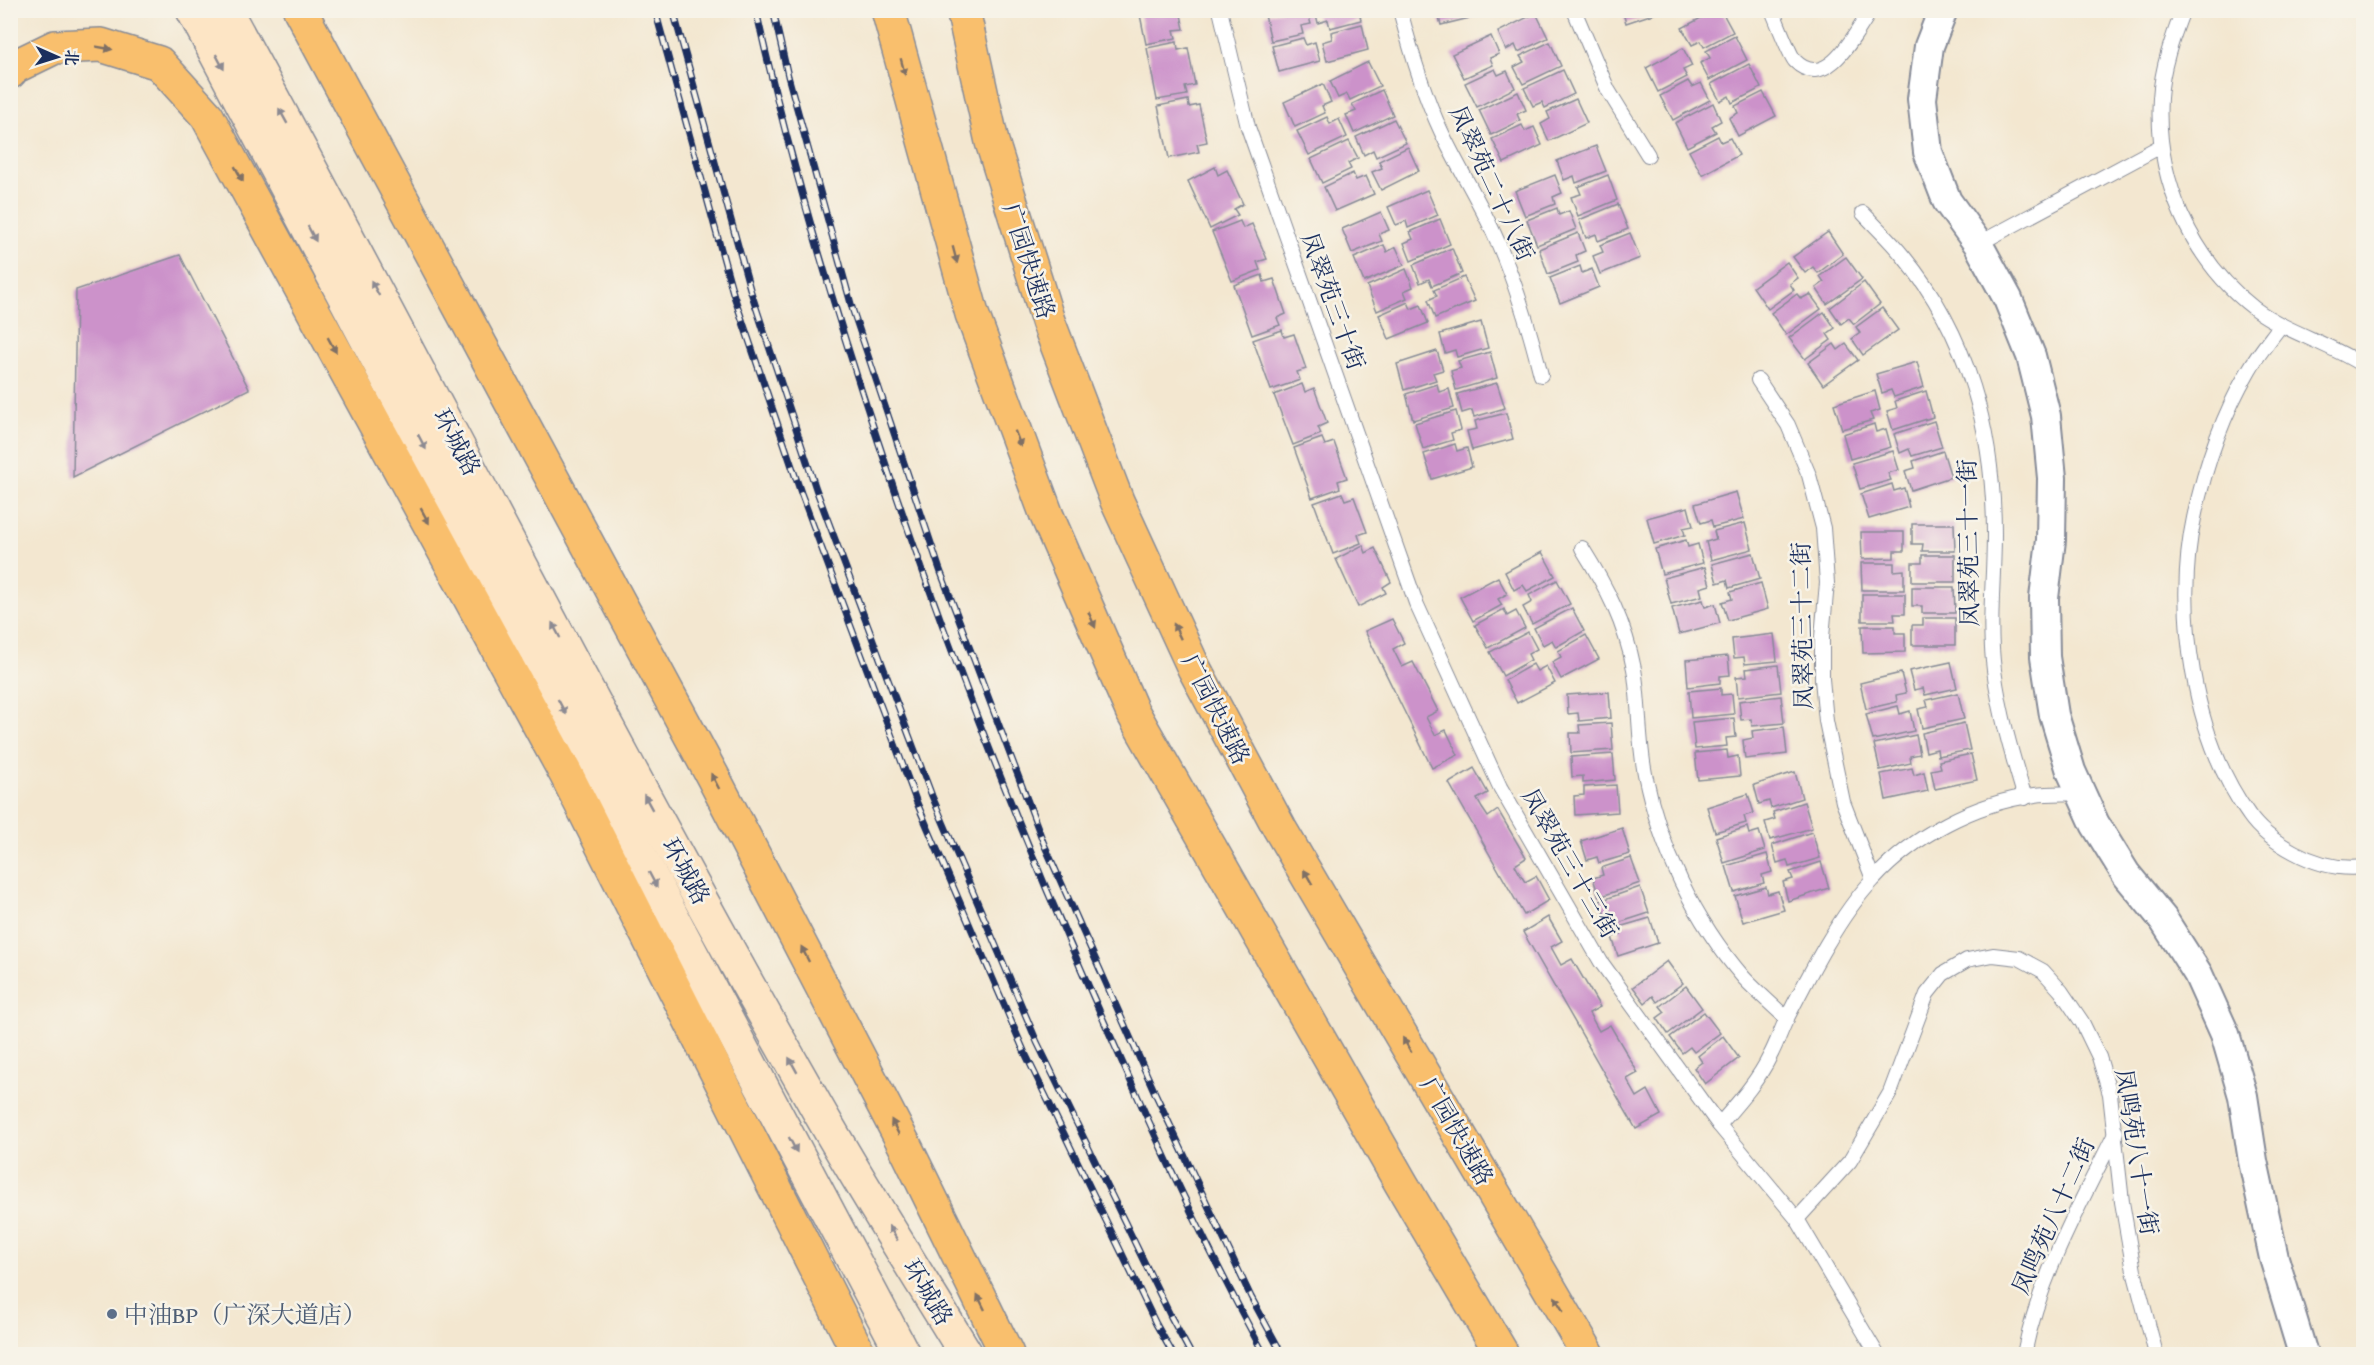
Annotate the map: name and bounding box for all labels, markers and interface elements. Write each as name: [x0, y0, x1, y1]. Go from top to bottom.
north arrow: [27, 27, 87, 87]
one-way arrow: [95, 43, 114, 52]
text: 北: [60, 49, 84, 66]
one-way arrow: [215, 54, 225, 71]
one-way arrow: [899, 58, 909, 76]
street label: 凤翠苑二十八街: [1441, 99, 1543, 267]
one-way arrow: [278, 108, 288, 125]
one-way arrow: [234, 166, 244, 183]
street label: 广园快速路: [994, 199, 1064, 323]
one-way arrow: [307, 226, 317, 243]
street label: 凤翠苑三十街: [1292, 227, 1374, 375]
one-way arrow: [951, 246, 960, 264]
one-way arrow: [370, 279, 380, 296]
one-way arrow: [327, 337, 337, 354]
street label: 环城路: [425, 402, 489, 482]
one-way arrow: [1014, 430, 1024, 448]
one-way arrow: [417, 434, 427, 451]
street label: 凤翠苑三十一街: [1949, 459, 1987, 627]
one-way arrow: [420, 508, 430, 525]
street label: 凤翠苑三十二街: [1783, 542, 1821, 710]
one-way arrow: [1088, 611, 1097, 628]
one-way arrow: [551, 622, 561, 639]
one-way arrow: [1172, 622, 1181, 640]
street label: 广园快速路: [1173, 648, 1259, 770]
one-way arrow: [557, 699, 567, 716]
one-way arrow: [710, 772, 720, 789]
street label: 凤翠苑三十三街: [1513, 782, 1627, 944]
one-way arrow: [643, 793, 653, 810]
street label: 环城路: [653, 831, 719, 911]
one-way arrow: [1303, 868, 1313, 885]
one-way arrow: [647, 871, 657, 889]
one-way arrow: [800, 945, 810, 962]
one-way arrow: [1401, 1037, 1412, 1053]
one-way arrow: [788, 1056, 798, 1073]
street label: 凤鸣苑八十一街: [2107, 1066, 2167, 1238]
street label: 广园快速路: [1412, 1070, 1502, 1192]
one-way arrow: [890, 1118, 900, 1135]
street label: 凤鸣苑八十二街: [2003, 1132, 2103, 1300]
one-way arrow: [787, 1136, 797, 1154]
one-way arrow: [887, 1225, 898, 1241]
street label: 环城路: [894, 1252, 962, 1332]
one-way arrow: [976, 1293, 986, 1310]
one-way arrow: [1553, 1296, 1564, 1312]
place label: 中油BP（广深大道店）: [124, 1297, 367, 1332]
marker: 中油BP（广深大道店）: [105, 1307, 119, 1321]

